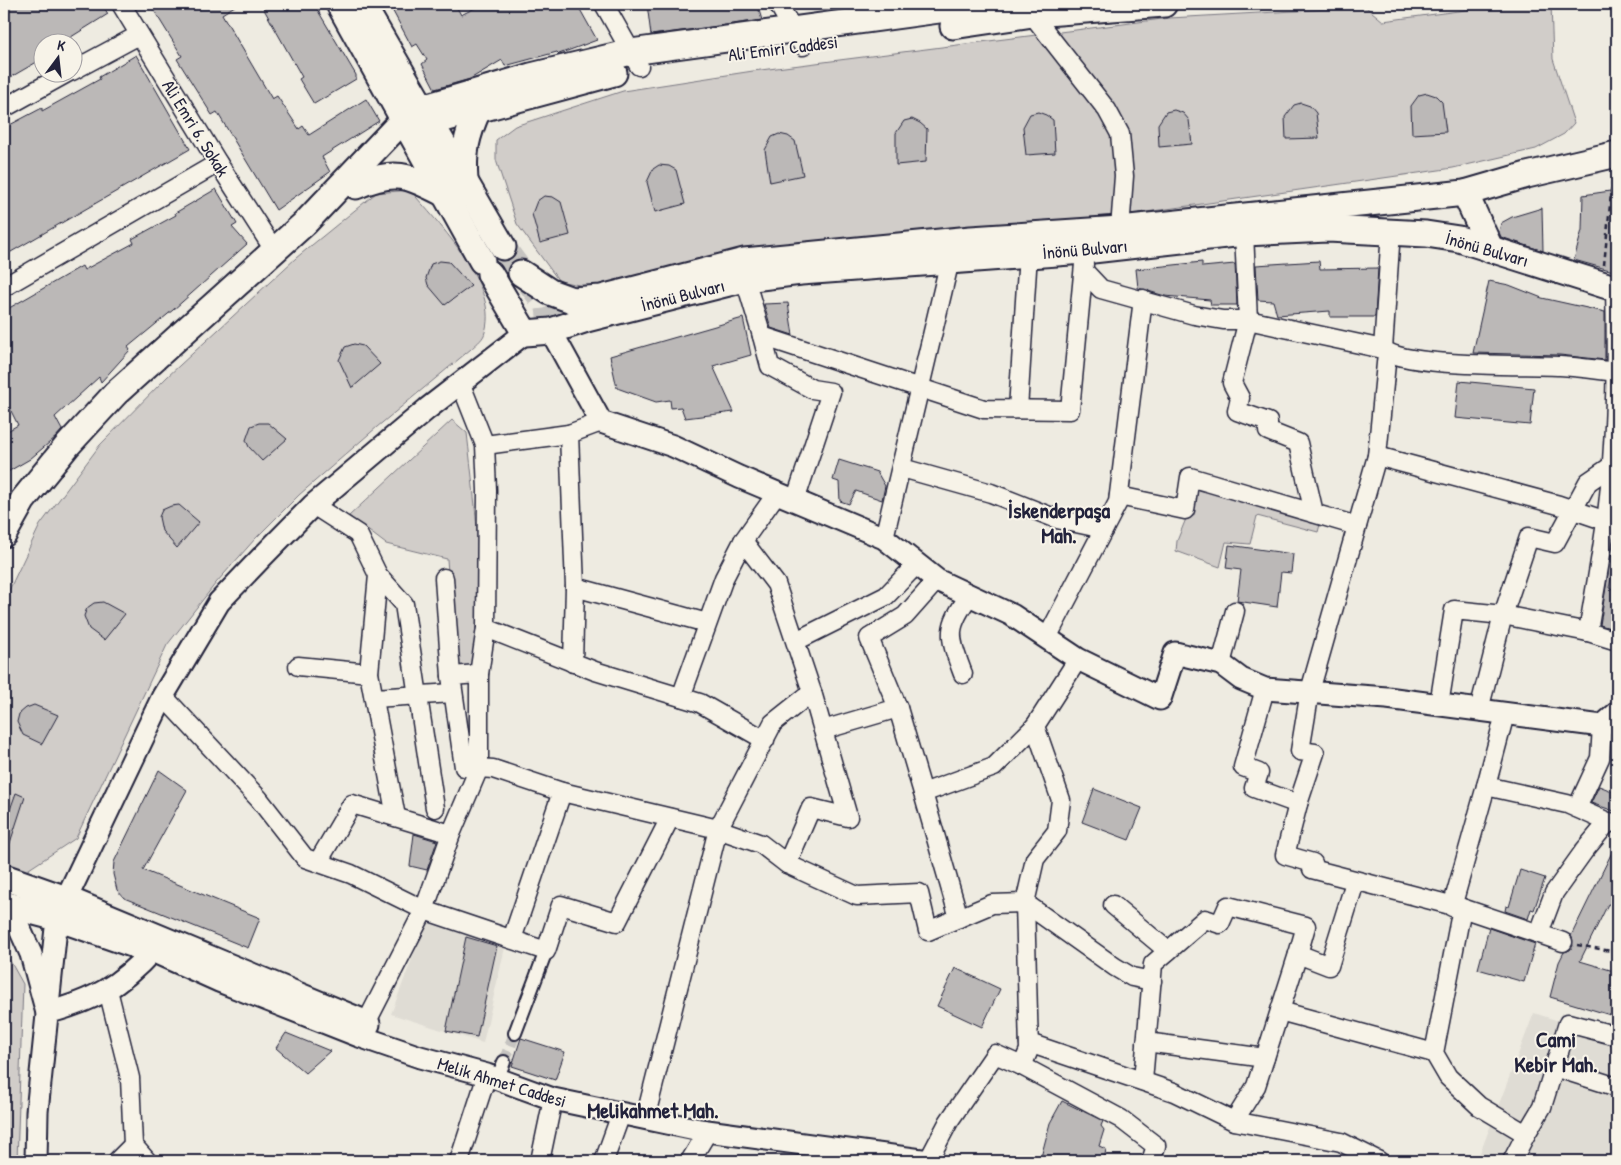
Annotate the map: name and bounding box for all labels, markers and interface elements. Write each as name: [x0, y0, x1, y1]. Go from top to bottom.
street label: Ali Emiri Caddesi: [727, 29, 839, 67]
north arrow: [32, 32, 82, 82]
text: K: [55, 35, 68, 55]
street label: Ali Emri 6. Sokak: [156, 75, 236, 182]
street label: İnönü Bulvarı: [1442, 225, 1532, 273]
street label: İnönü Bulvarı: [1041, 233, 1129, 265]
street label: İnönü Bulvarı: [639, 273, 727, 317]
district label: İskenderpaşa Mah.: [1008, 495, 1111, 550]
district label: Cami Kebir Mah.: [1514, 1024, 1598, 1079]
street label: Melik Ahmet Caddesi: [435, 1051, 569, 1113]
district label: Melikahmet Mah.: [587, 1095, 719, 1125]

